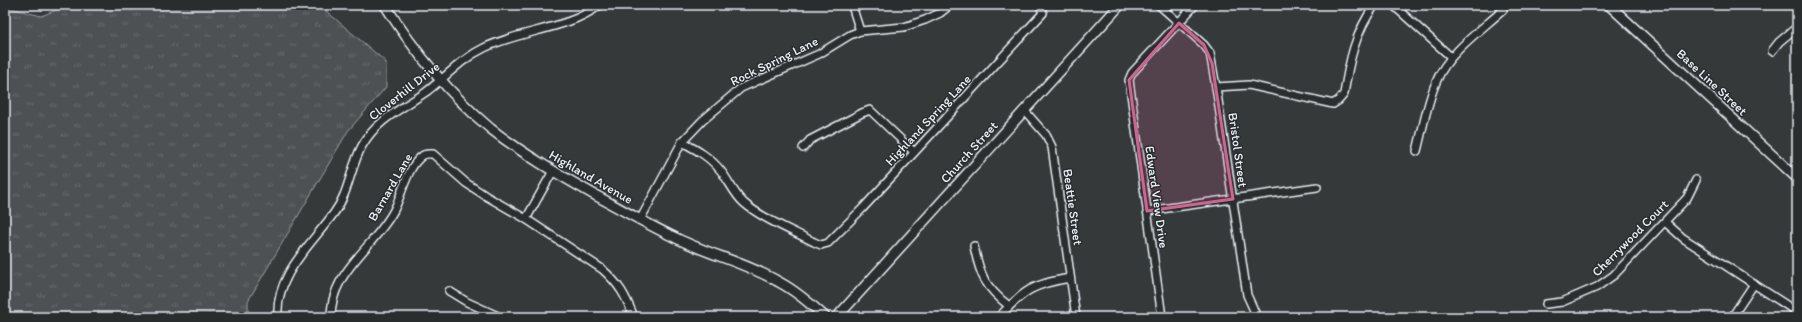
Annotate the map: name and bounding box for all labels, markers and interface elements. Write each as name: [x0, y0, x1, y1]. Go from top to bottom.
street label: Rock Spring Lane: [728, 33, 820, 89]
street label: Base Line Street: [1674, 46, 1750, 118]
street label: Cloverhill Drive: [366, 59, 442, 123]
street label: Highland Spring Lane: [882, 71, 974, 169]
street label: Bristol Street: [1225, 112, 1251, 189]
street label: Church Street: [937, 118, 1001, 186]
street label: Edward View Drive: [1142, 145, 1172, 249]
street label: Highland Avenue: [546, 147, 636, 207]
street label: Barnard Lane: [365, 151, 415, 223]
street label: Beattie Street: [1060, 168, 1086, 246]
street label: Cherrywood Court: [1589, 197, 1671, 279]

